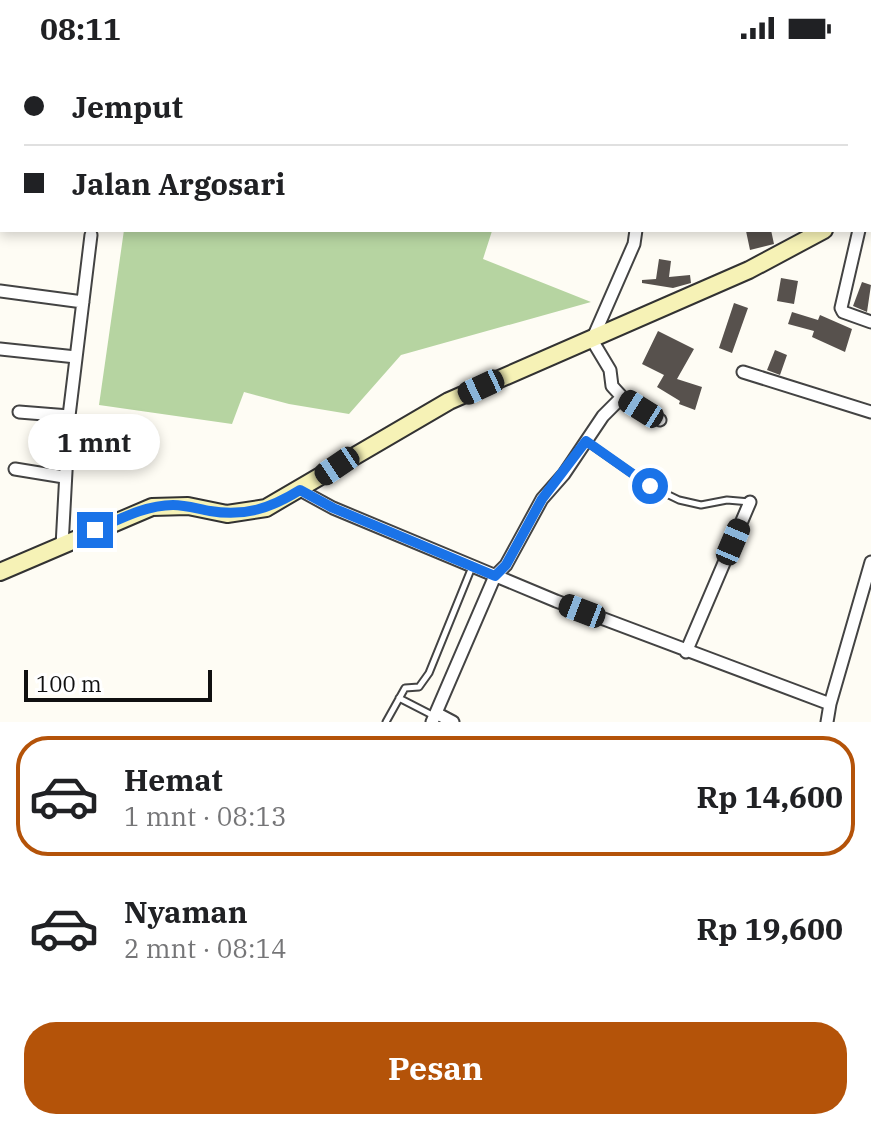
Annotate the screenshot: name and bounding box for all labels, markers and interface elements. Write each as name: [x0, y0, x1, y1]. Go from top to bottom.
text: 08:11: [40, 9, 121, 48]
text: Jemput: [72, 87, 183, 126]
text: Jalan Argosari: [72, 164, 285, 203]
car: [454, 366, 508, 408]
car: [614, 386, 668, 432]
callout: 1 mnt: [29, 414, 161, 470]
text: 1 mnt: [57, 425, 131, 459]
car: [310, 443, 364, 489]
route start: [632, 468, 668, 504]
route end: [77, 512, 113, 548]
car: [713, 515, 753, 569]
car: [555, 591, 609, 631]
scale bar: [24, 666, 212, 702]
text: 100 m: [36, 669, 102, 698]
icon: car: [28, 760, 100, 832]
text: Hemat: [124, 760, 223, 799]
text: Rp 14,600: [697, 777, 843, 816]
text: 1 mnt · 08:13: [124, 799, 287, 833]
icon: car: [28, 892, 100, 964]
text: Nyaman: [124, 892, 248, 931]
text: Rp 19,600: [697, 909, 843, 948]
text: 2 mnt · 08:14: [124, 931, 287, 965]
button: Pesan: [24, 1022, 847, 1114]

